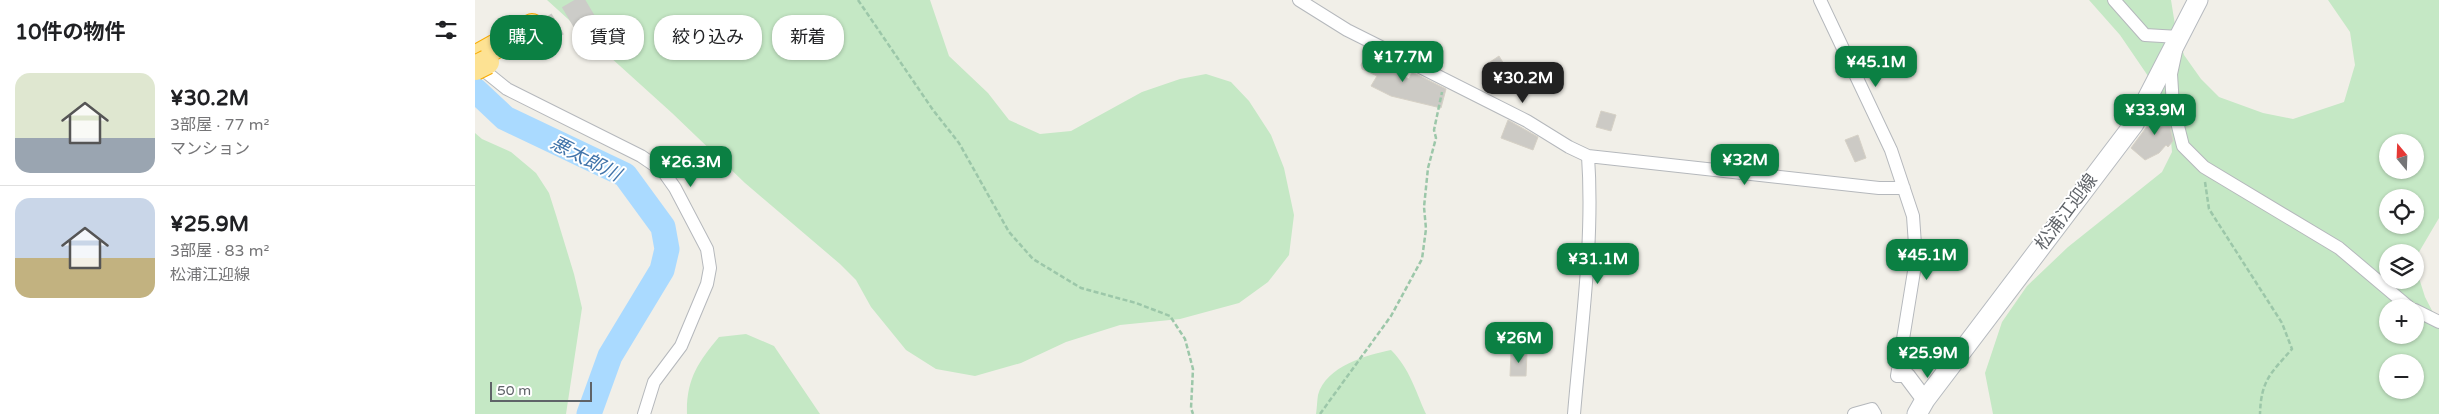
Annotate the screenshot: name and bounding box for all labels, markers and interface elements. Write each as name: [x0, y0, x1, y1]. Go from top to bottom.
chip: 購入: [490, 15, 562, 60]
chip: 賃貸: [572, 15, 644, 60]
chip: 絞り込み: [654, 15, 762, 60]
chip: 新着: [772, 15, 844, 60]
icon: filters: [432, 16, 460, 44]
text: 10件の物件: [15, 20, 125, 45]
pin: ¥17.7M: [1362, 41, 1444, 83]
pin: ¥45.1M: [1835, 46, 1917, 88]
text: ¥17.7M: [1373, 47, 1433, 67]
text: ¥45.1M: [1846, 52, 1906, 72]
pin: ¥30.2M: [1482, 62, 1564, 104]
text: ¥30.2M: [1493, 68, 1553, 88]
text: ¥30.2M: [170, 86, 249, 111]
icon: home: [55, 93, 115, 153]
pin: ¥33.9M: [2114, 94, 2196, 136]
text: ¥33.9M: [2125, 100, 2185, 120]
text: 3部屋 · 77 m²: [170, 115, 269, 135]
water label: 悪太郎川: [547, 132, 626, 187]
north arrow: [2379, 134, 2424, 179]
map controls: [2379, 134, 2424, 399]
text: マンション: [170, 139, 250, 159]
pin: ¥32M: [1715, 144, 1775, 186]
pin: ¥26.3M: [650, 146, 732, 188]
text: ¥32M: [1722, 150, 1768, 170]
text: ¥26.3M: [661, 152, 721, 172]
street label: 松浦江迎線: [2030, 169, 2102, 255]
button: locate: [2379, 189, 2424, 234]
text: ¥25.9M: [170, 212, 249, 237]
icon: home: [55, 218, 115, 278]
pin: ¥45.1M: [1886, 238, 1968, 281]
text: 3部屋 · 83 m²: [170, 241, 269, 261]
pin: ¥31.1M: [1557, 242, 1639, 285]
button: layers: [2379, 244, 2424, 289]
text: ¥45.1M: [1897, 245, 1957, 265]
text: ¥31.1M: [1568, 249, 1628, 269]
text: 松浦江迎線: [170, 265, 250, 285]
button: +: [2379, 299, 2424, 344]
pin: ¥26M: [1489, 322, 1549, 364]
text: ¥26M: [1496, 328, 1542, 348]
pin: ¥25.9M: [1887, 336, 1969, 379]
text: ¥25.9M: [1898, 343, 1958, 363]
button: −: [2379, 354, 2424, 399]
scale bar: [490, 379, 593, 402]
text: 50 m: [497, 382, 531, 399]

